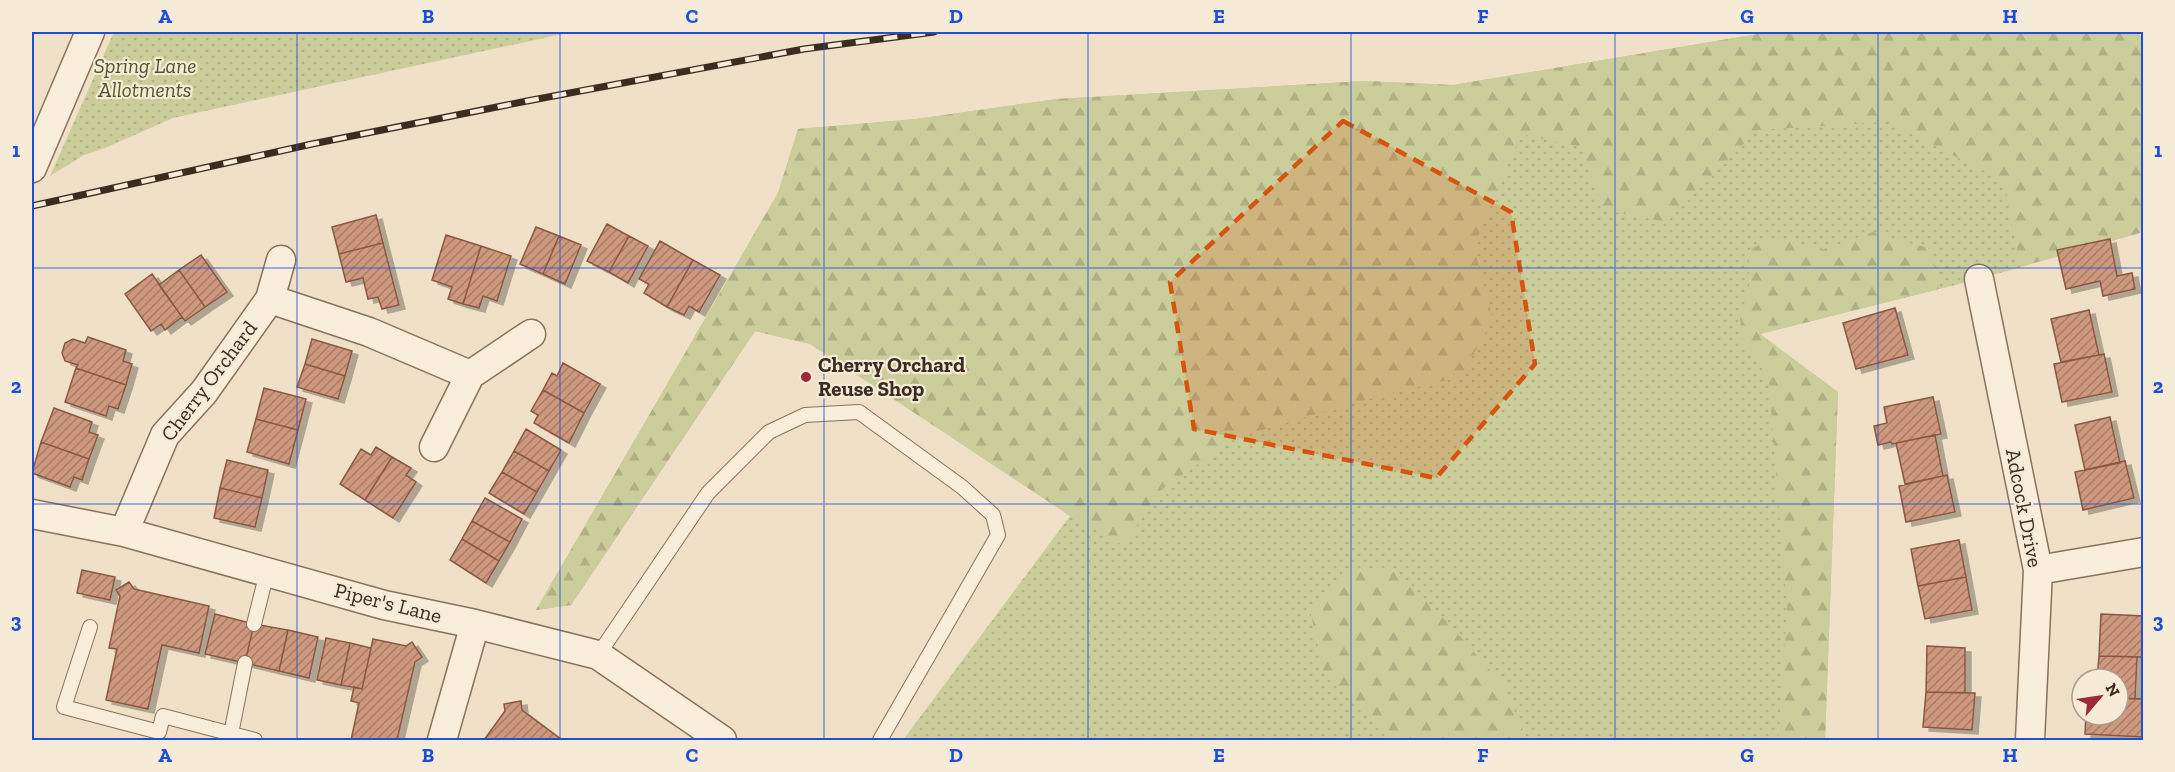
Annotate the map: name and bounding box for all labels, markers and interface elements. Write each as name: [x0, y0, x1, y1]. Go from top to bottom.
text: A: [158, 4, 172, 28]
text: B: [422, 4, 434, 28]
text: C: [686, 4, 699, 28]
text: D: [949, 4, 963, 28]
text: E: [1213, 4, 1225, 28]
text: F: [1477, 4, 1489, 28]
text: G: [1740, 4, 1754, 28]
text: H: [2002, 4, 2018, 28]
park label: Spring Lane Allotments: [94, 53, 196, 102]
text: 1: [12, 138, 20, 162]
text: 1: [2154, 138, 2162, 162]
street label: Cherry Orchard: [155, 315, 262, 446]
place label: Cherry Orchard Reuse Shop: [818, 352, 965, 401]
marker: Cherry Orchard Reuse Shop: [799, 370, 813, 384]
text: 2: [11, 374, 22, 398]
text: 2: [2153, 374, 2164, 398]
street label: Adcock Drive: [2001, 447, 2048, 569]
street label: Piper's Lane: [332, 577, 444, 628]
text: 3: [11, 609, 22, 633]
text: 3: [2153, 609, 2164, 633]
north arrow: [2070, 667, 2130, 727]
text: N: [2101, 680, 2124, 700]
text: A: [158, 743, 172, 767]
text: B: [422, 743, 434, 767]
text: C: [686, 743, 699, 767]
text: D: [949, 743, 963, 767]
text: E: [1213, 743, 1225, 767]
text: F: [1477, 743, 1489, 767]
text: G: [1740, 743, 1754, 767]
text: H: [2002, 743, 2018, 767]

